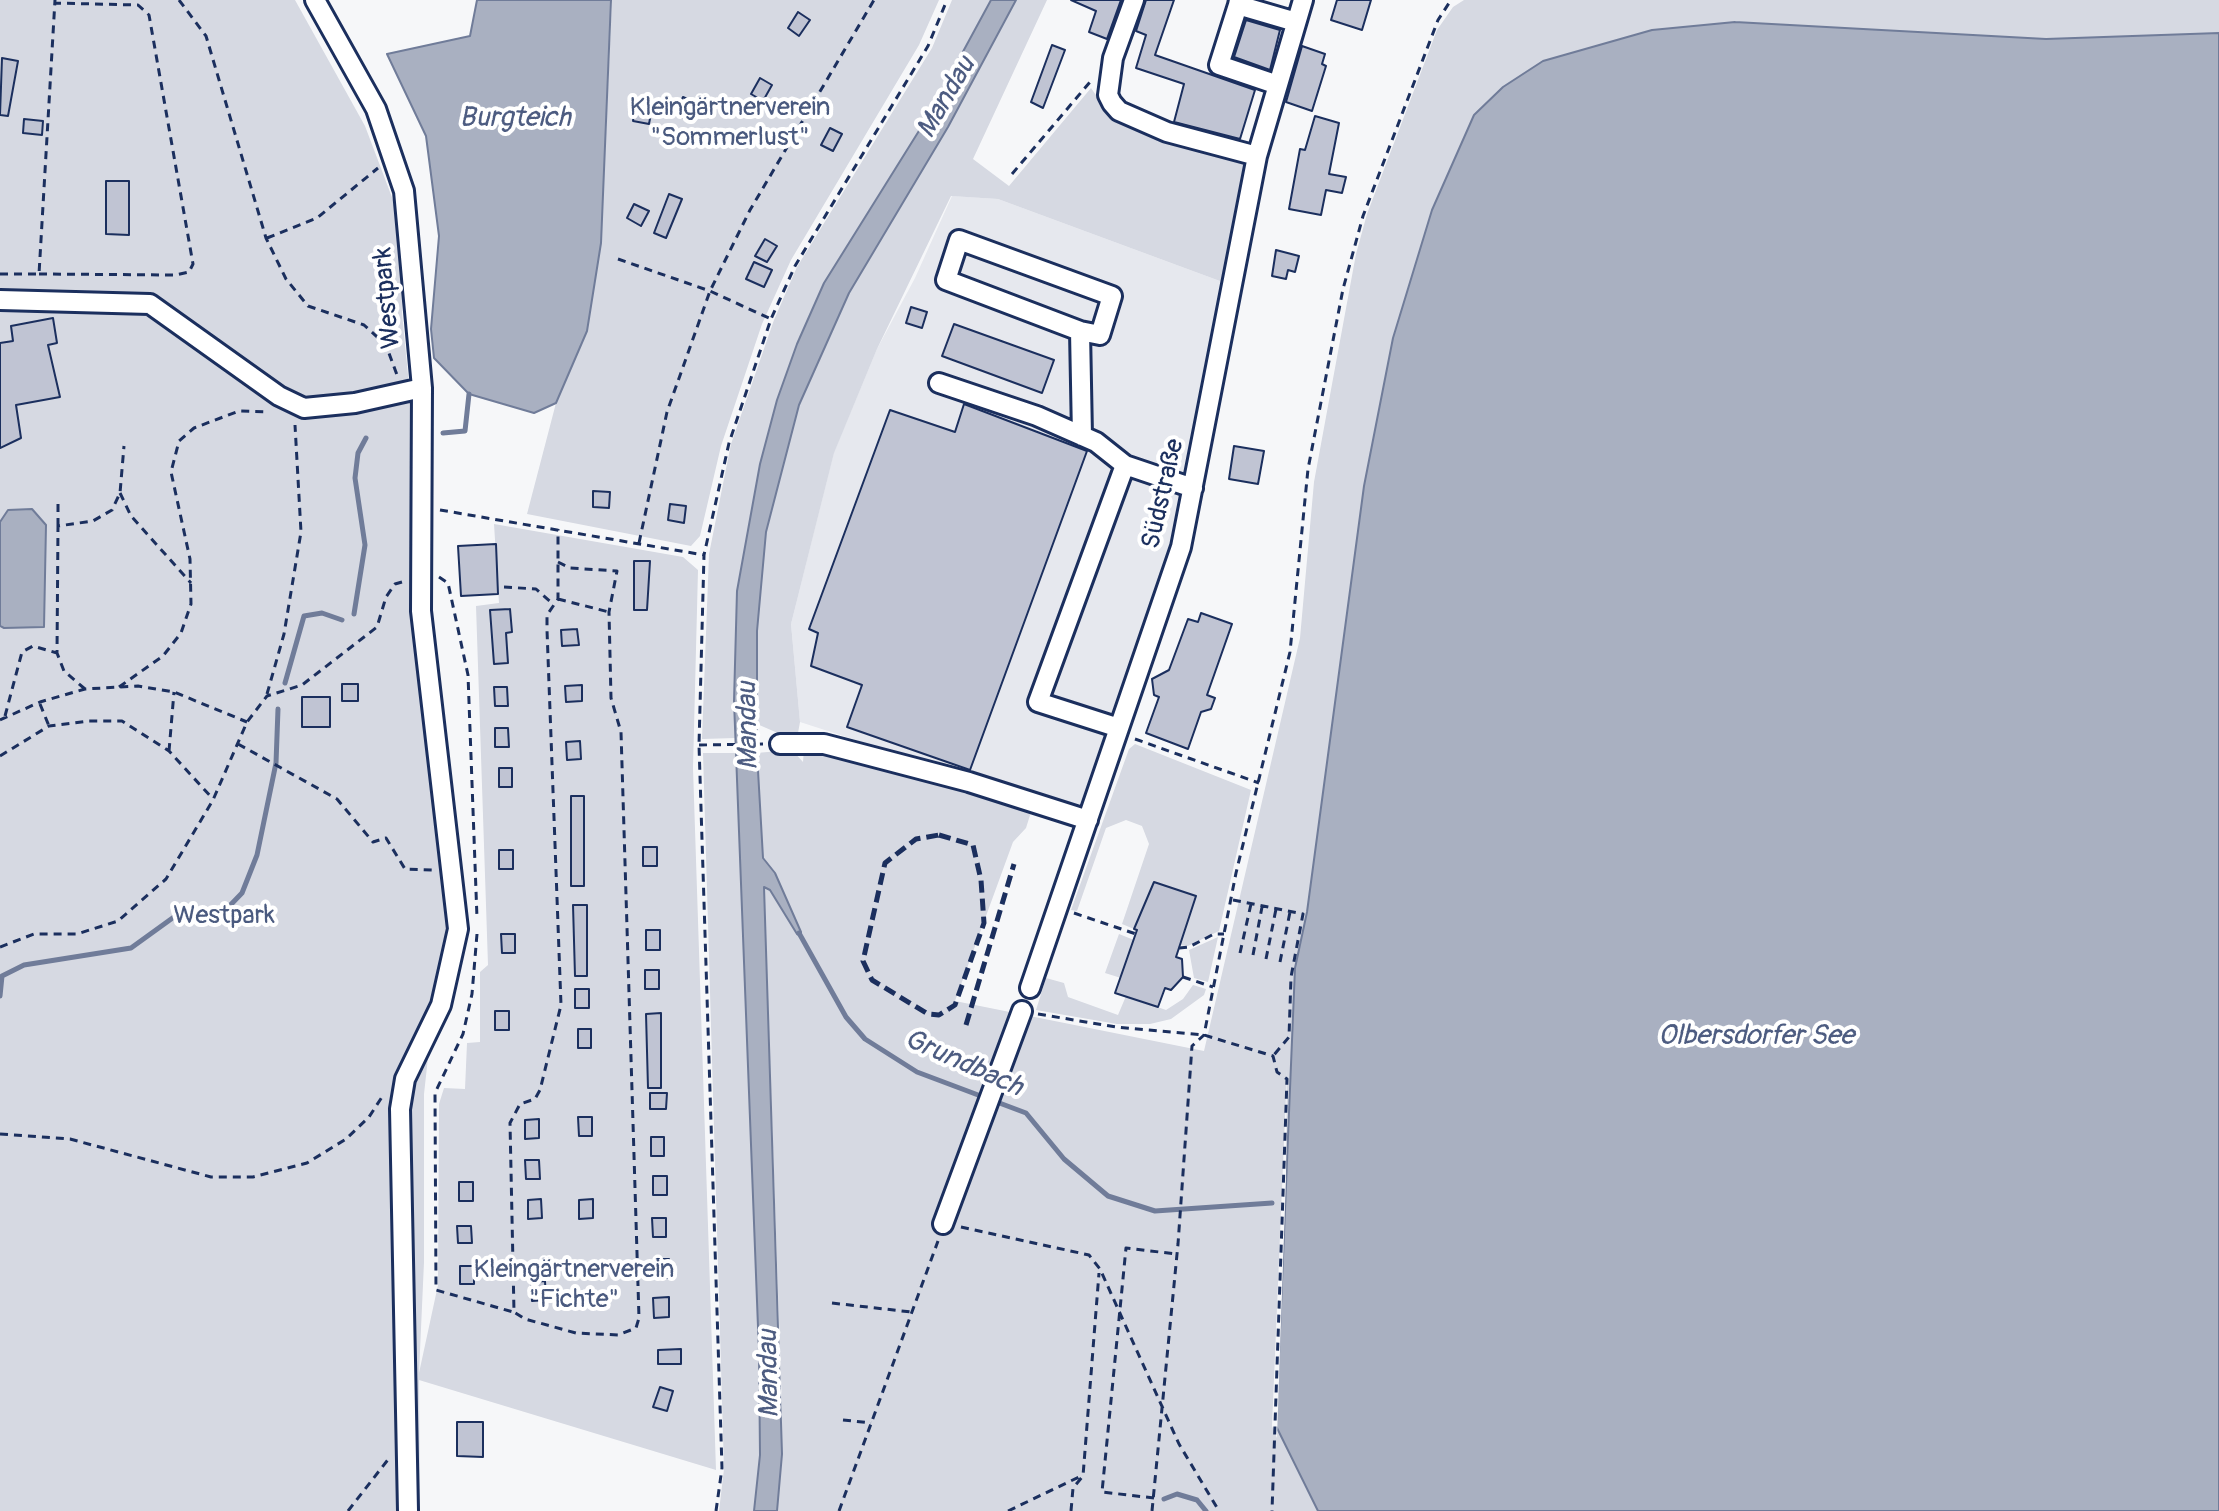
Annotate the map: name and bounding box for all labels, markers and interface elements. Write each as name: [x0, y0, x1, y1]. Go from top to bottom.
water label: Mandau: [910, 51, 984, 145]
park label: Kleingärtnerverein "Sommerlust": [630, 92, 830, 154]
water label: Burgteich: [459, 102, 571, 136]
street label: Westpark: [368, 246, 408, 350]
street label: Südstraße: [1136, 436, 1192, 552]
water label: Mandau: [731, 681, 767, 771]
park label: Westpark: [173, 900, 275, 932]
water label: Olbersdorfer See: [1658, 1020, 1854, 1054]
water label: Grundbach: [898, 1023, 1028, 1105]
park label: Kleingärtnerverein "Fichte": [474, 1254, 674, 1316]
water label: Mandau: [752, 1329, 788, 1419]

